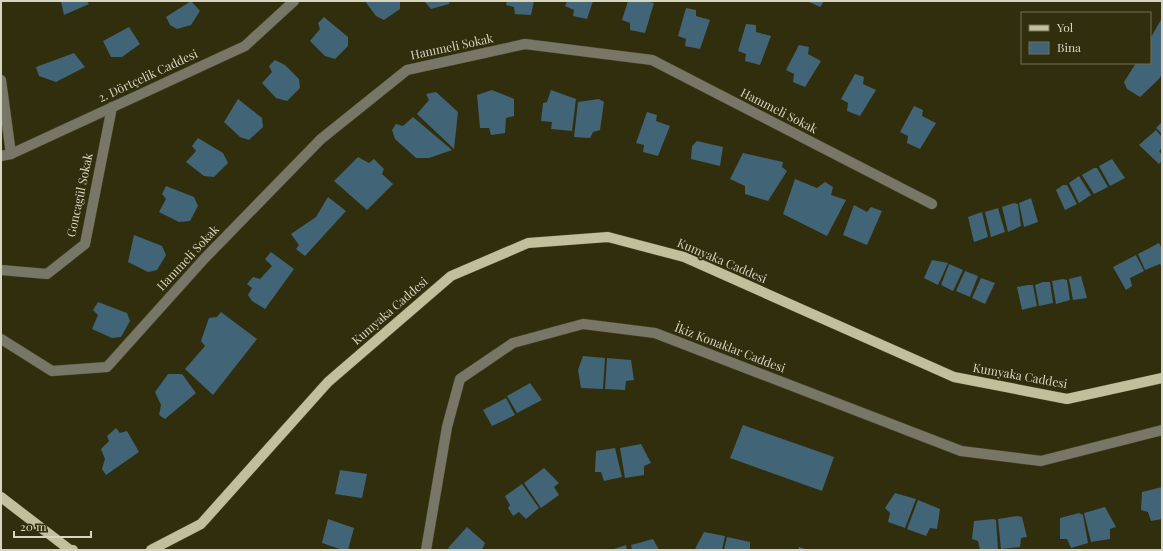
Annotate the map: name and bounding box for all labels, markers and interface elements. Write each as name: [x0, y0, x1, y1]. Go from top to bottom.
legend: [1021, 12, 1151, 64]
text: Yol: [1056, 19, 1074, 35]
street label: Hanımeli Sokak: [409, 29, 495, 63]
text: Bina: [1057, 39, 1081, 55]
street label: 2. Dörtçelik Caddesi: [95, 45, 200, 105]
street label: Hanımeli Sokak: [738, 84, 821, 137]
street label: Goncagül Sokak: [62, 151, 96, 238]
street label: Hanımeli Sokak: [153, 221, 222, 294]
street label: Kumyaka Caddesi: [675, 234, 770, 286]
street label: Kumyaka Caddesi: [348, 272, 431, 348]
street label: İkiz Konaklar Caddesi: [673, 319, 788, 376]
street label: Kumyaka Caddesi: [972, 359, 1069, 391]
scale bar: [14, 513, 91, 539]
text: 20 m: [20, 518, 47, 534]

